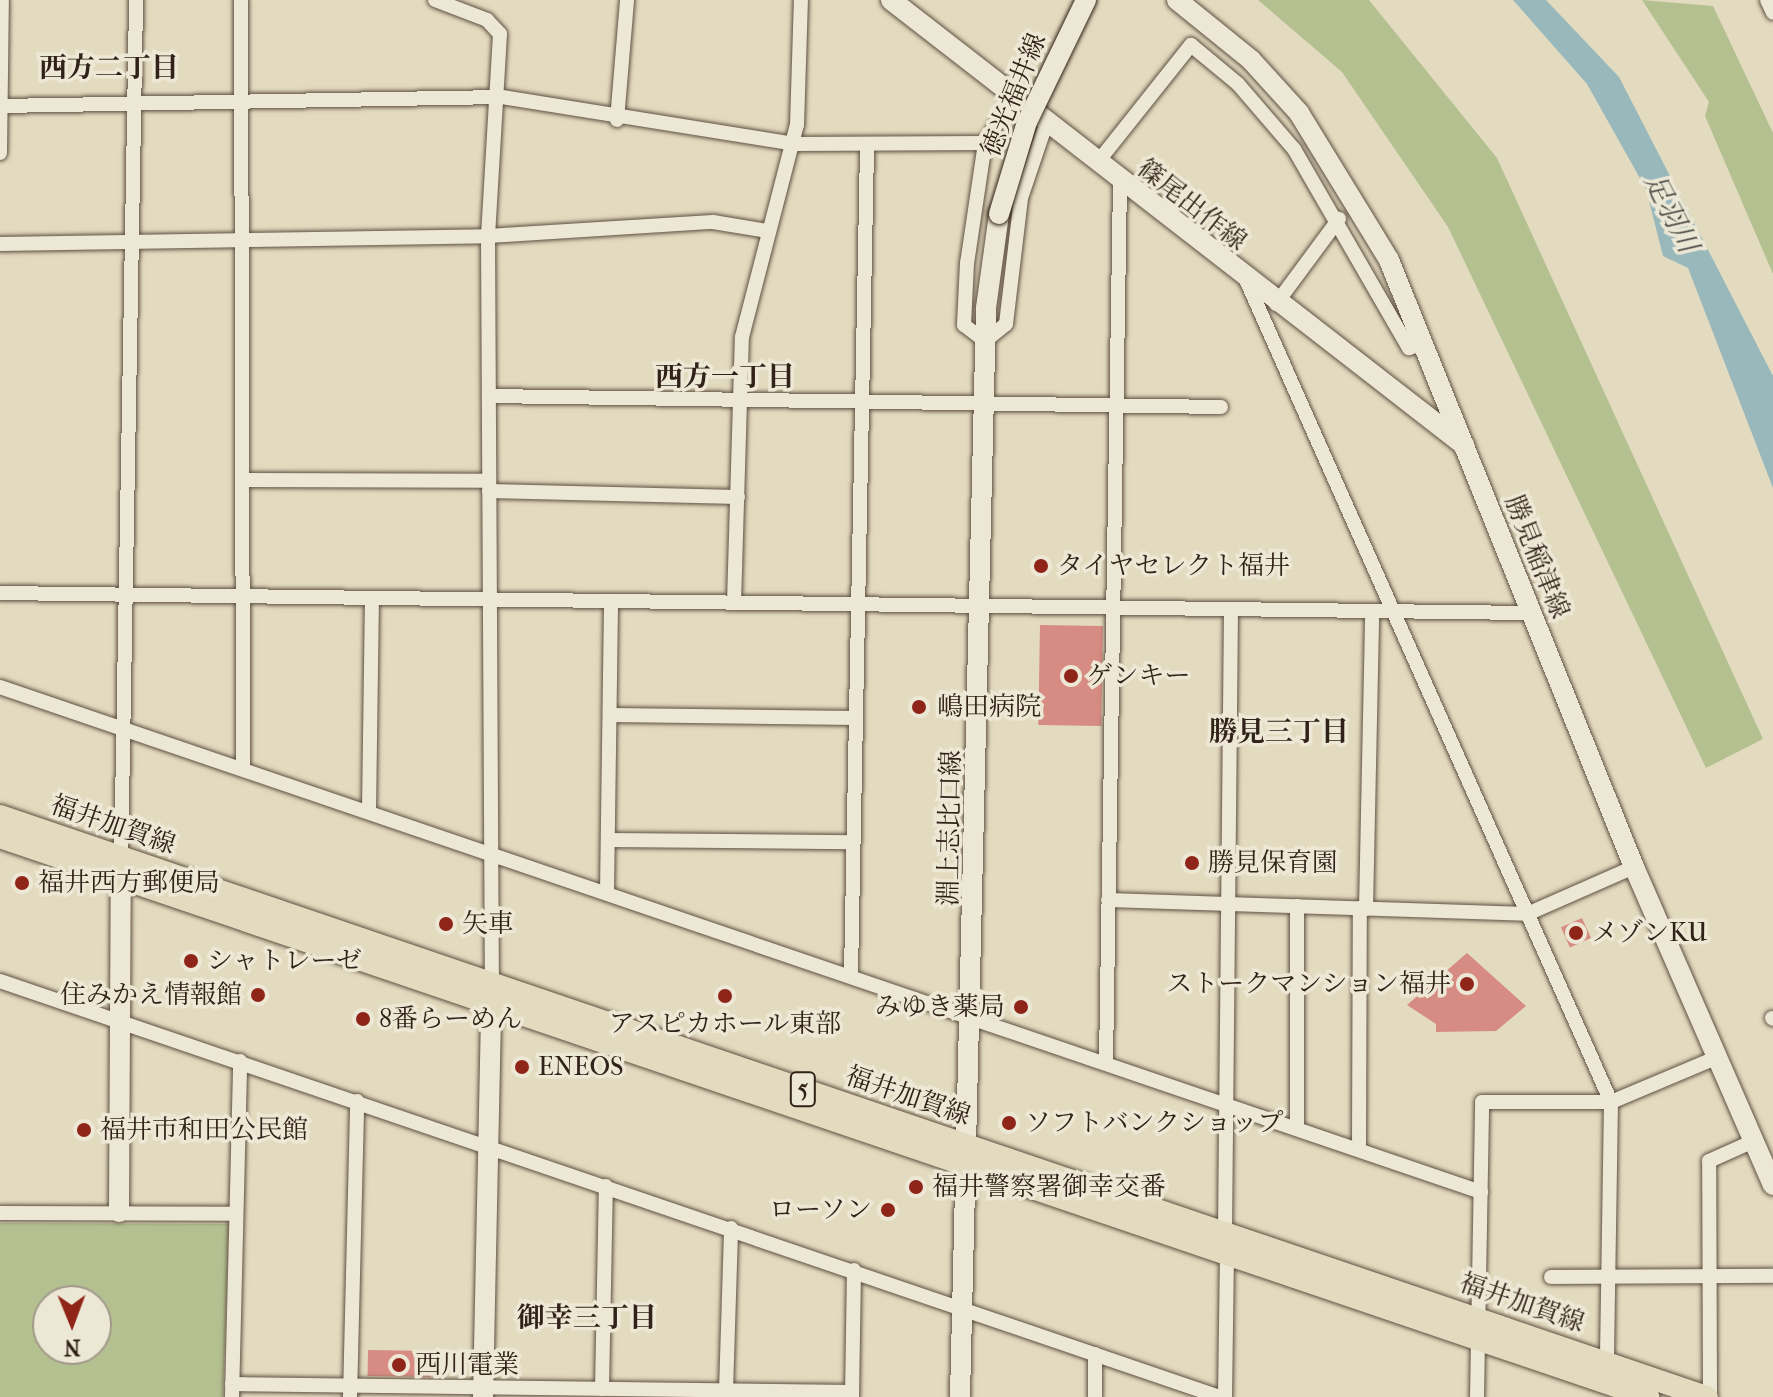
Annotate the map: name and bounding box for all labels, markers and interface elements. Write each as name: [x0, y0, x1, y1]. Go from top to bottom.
street label: 徳光福井線: [975, 29, 1053, 161]
district label: 西方二丁目: [39, 51, 179, 85]
street label: 篠尾出作線: [1131, 153, 1253, 257]
water label: 足羽川: [1637, 168, 1705, 258]
district label: 西方一丁目: [655, 360, 795, 394]
street label: 勝見稲津線: [1498, 491, 1576, 623]
place label: タイヤセレクト福井: [1057, 550, 1291, 582]
marker: タイヤセレクト福井: [1032, 557, 1050, 575]
place label: ゲンキー: [1087, 660, 1191, 692]
marker: ゲンキー: [1062, 667, 1080, 685]
place label: 嶋田病院: [937, 691, 1041, 723]
marker: 嶋田病院: [908, 696, 930, 718]
district label: 勝見三丁目: [1209, 715, 1349, 749]
street label: 淵上志比口線: [933, 750, 967, 906]
street label: 福井加賀線: [46, 789, 180, 861]
place label: 勝見保育園: [1208, 847, 1338, 879]
marker: 勝見保育園: [1183, 854, 1201, 872]
place label: 福井西方郵便局: [38, 867, 220, 899]
marker: 福井西方郵便局: [13, 874, 31, 892]
place label: 矢車: [462, 908, 514, 940]
marker: 矢車: [437, 915, 455, 933]
place label: メゾンKU: [1592, 917, 1709, 949]
marker: メゾンKU: [1567, 924, 1585, 942]
place label: シャトレーゼ: [207, 945, 363, 977]
marker: シャトレーゼ: [182, 952, 200, 970]
place label: ストークマンション福井: [1165, 968, 1451, 1000]
marker: ストークマンション福井: [1458, 975, 1476, 993]
place label: 住みかえ情報館: [60, 979, 242, 1011]
marker: 住みかえ情報館: [249, 986, 267, 1004]
marker: アスピカホール東部: [716, 987, 734, 1005]
place label: みゆき薬局: [875, 991, 1005, 1023]
marker: みゆき薬局: [1012, 998, 1030, 1016]
place label: 8番らーめん: [379, 1003, 522, 1035]
place label: アスピカホール東部: [608, 1008, 842, 1040]
marker: 8番らーめん: [354, 1010, 372, 1028]
place label: ENEOS: [538, 1051, 623, 1083]
marker: ENEOS: [513, 1058, 531, 1076]
street label: 福井加賀線: [841, 1060, 975, 1132]
road number: 5: [789, 1069, 817, 1109]
place label: ソフトバンクショップ: [1025, 1107, 1285, 1139]
place label: 福井市和田公民館: [100, 1114, 308, 1146]
marker: ソフトバンクショップ: [1000, 1114, 1018, 1132]
marker: 福井市和田公民館: [75, 1121, 93, 1139]
place label: 福井警察署御幸交番: [932, 1171, 1166, 1203]
marker: 福井警察署御幸交番: [907, 1178, 925, 1196]
place label: ローソン: [768, 1194, 872, 1226]
marker: ローソン: [879, 1201, 897, 1219]
street label: 福井加賀線: [1455, 1267, 1589, 1339]
north arrow: [32, 1285, 112, 1365]
district label: 御幸三丁目: [517, 1301, 657, 1335]
text: N: [64, 1334, 81, 1360]
place label: 西川電業: [415, 1349, 519, 1381]
marker: 西川電業: [390, 1356, 408, 1374]

